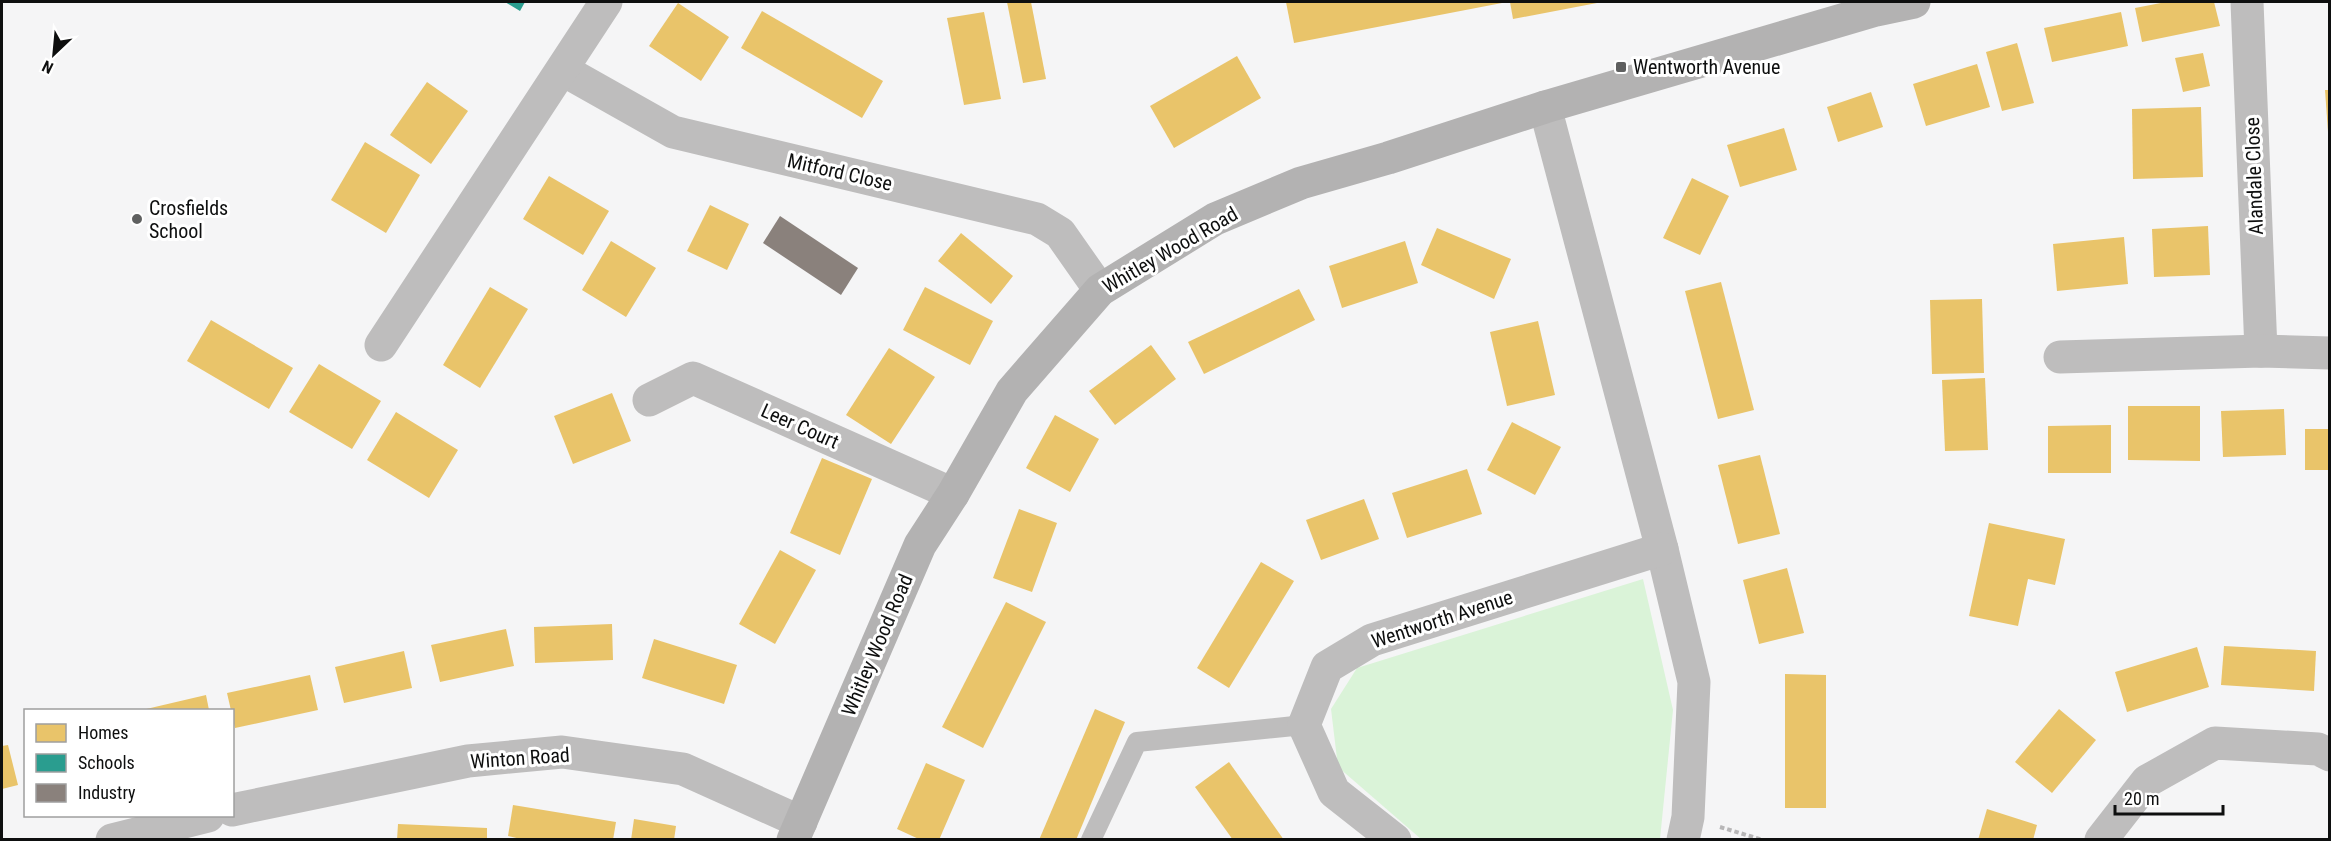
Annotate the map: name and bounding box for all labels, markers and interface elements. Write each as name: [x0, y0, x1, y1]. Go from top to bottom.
north arrow: [24, 24, 84, 84]
place label: Wentworth Avenue: [1633, 55, 1780, 79]
text: N: [39, 56, 56, 78]
marker: Wentworth Avenue: [1614, 60, 1628, 74]
street label: Alandale Close: [2240, 117, 2268, 235]
street label: Mitford Close: [785, 148, 895, 196]
place label: Crosfields School: [149, 196, 228, 243]
street label: Whitley Wood Road: [1098, 202, 1242, 298]
marker: Crosfields School: [130, 212, 144, 226]
street label: Leer Court: [757, 398, 843, 454]
street label: Whitley Wood Road: [836, 570, 918, 720]
street label: Wentworth Avenue: [1368, 585, 1516, 653]
legend: [24, 709, 234, 817]
text: Homes: [78, 722, 128, 743]
street label: Winton Road: [469, 743, 571, 773]
text: Schools: [78, 752, 135, 773]
scale bar: [2115, 778, 2223, 816]
text: Industry: [78, 782, 136, 803]
text: 20 m: [2124, 788, 2159, 809]

